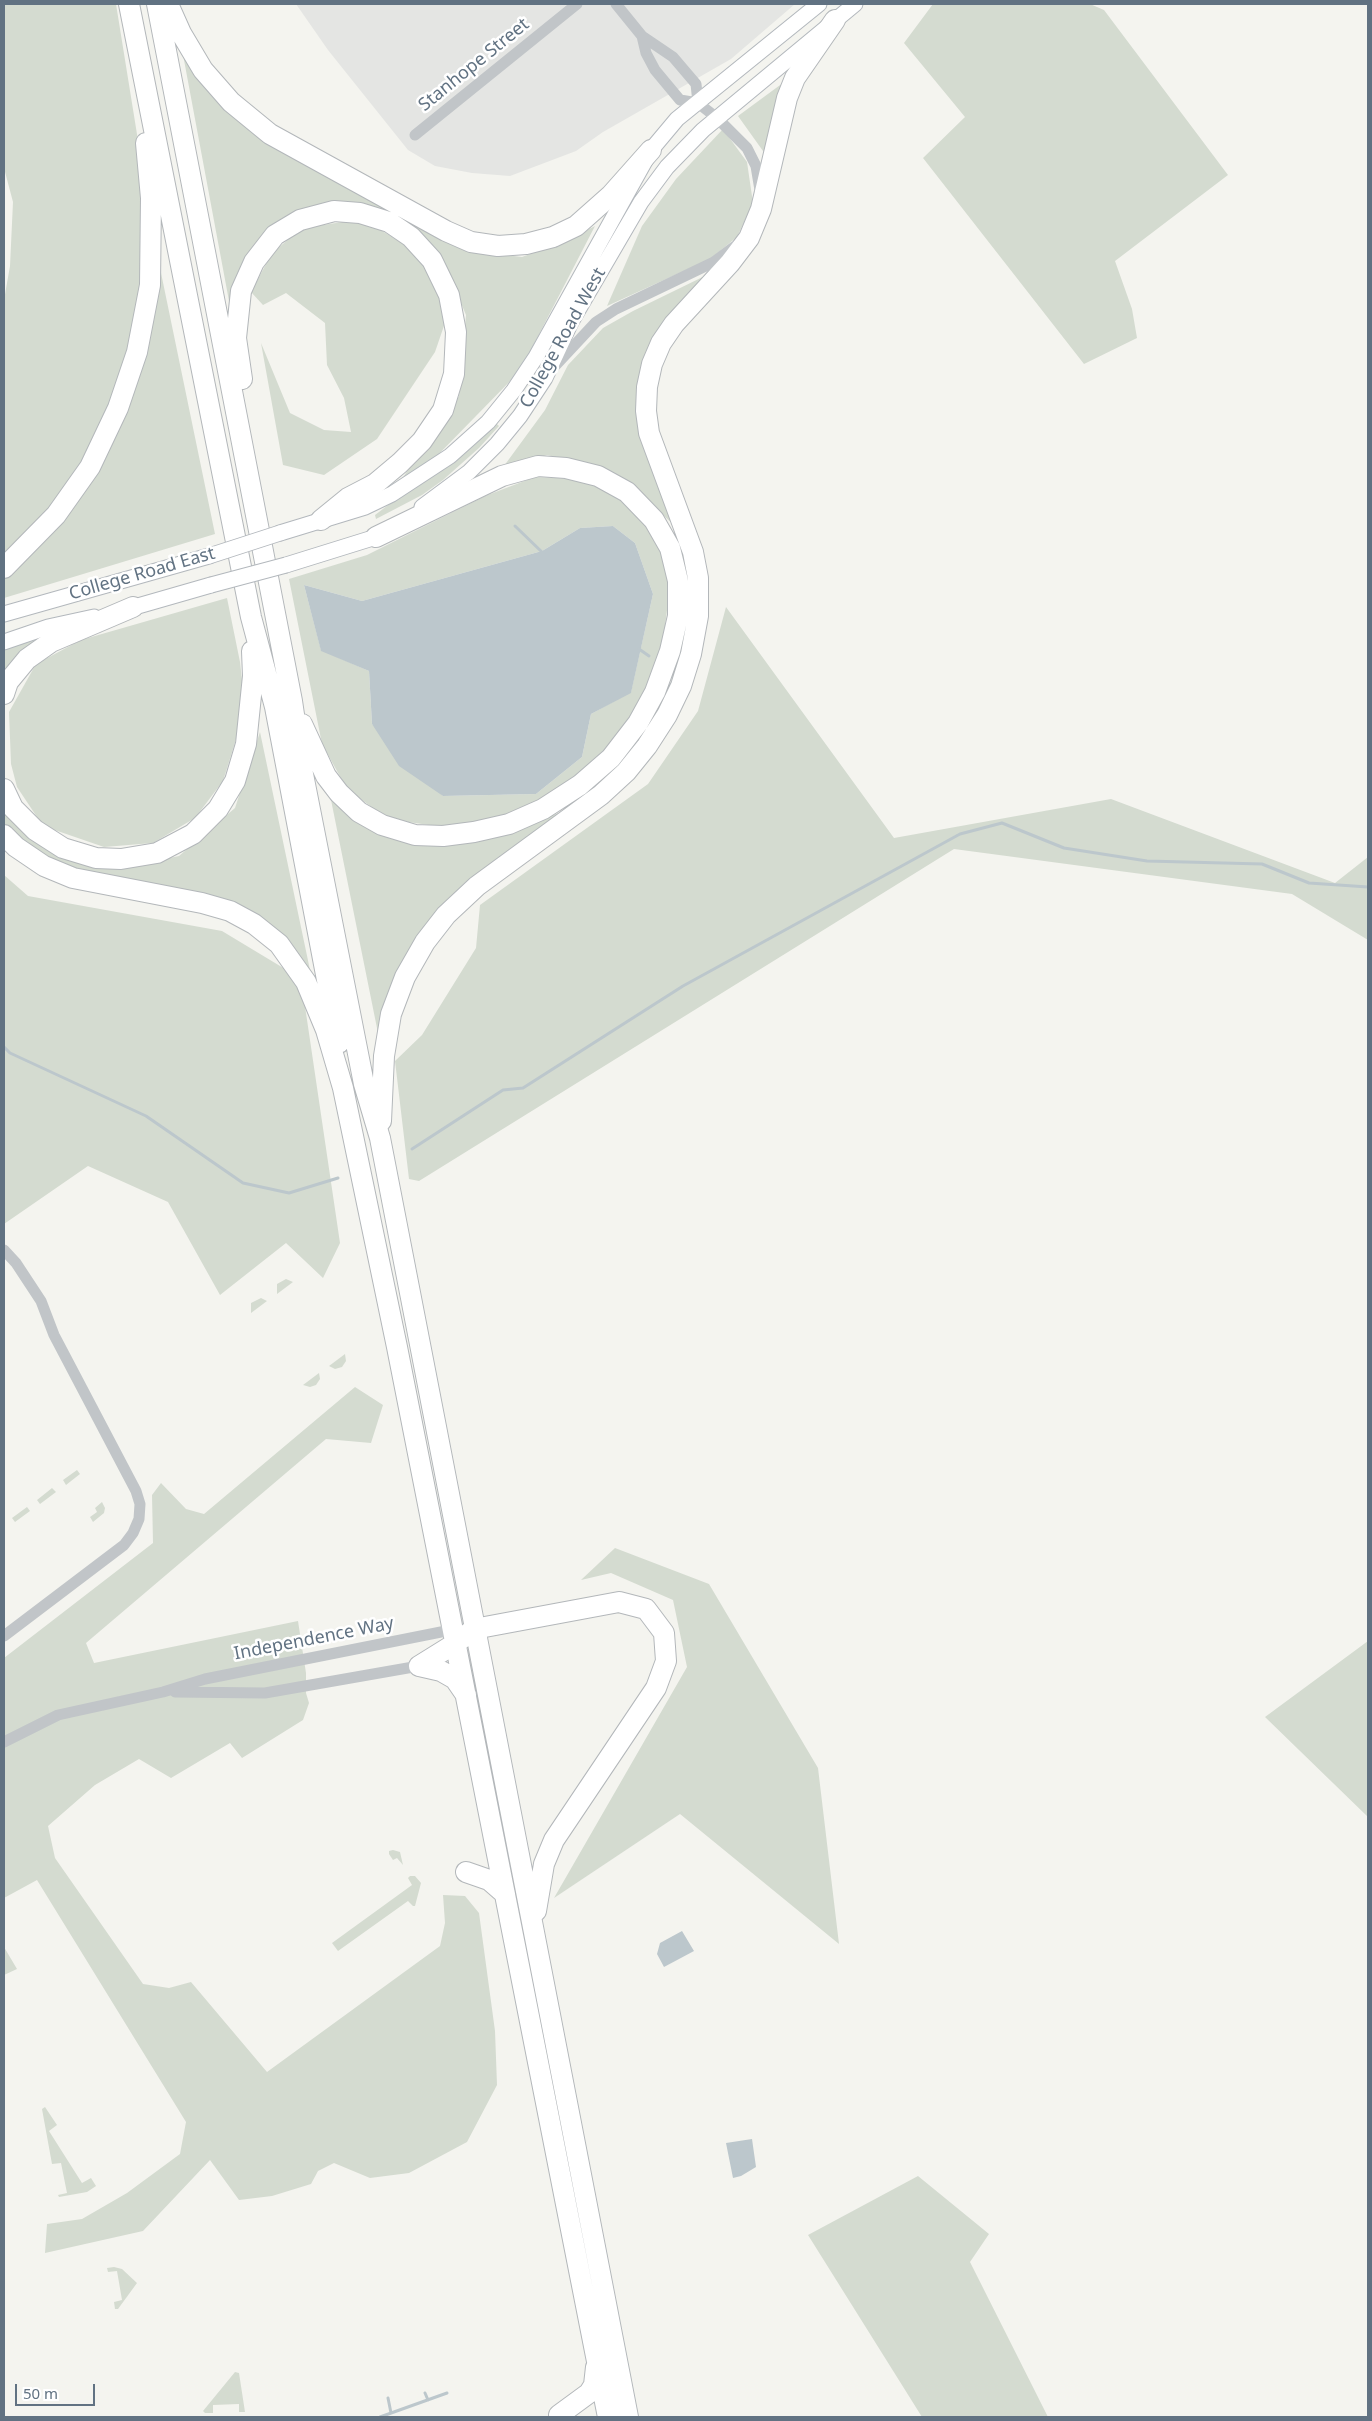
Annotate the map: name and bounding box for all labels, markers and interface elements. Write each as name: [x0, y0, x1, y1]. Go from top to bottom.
street label: Stanhope Street: [414, 14, 534, 116]
street label: College Road West: [515, 264, 611, 412]
street label: College Road East: [67, 543, 217, 605]
street label: Independence Way: [232, 1613, 396, 1665]
scale bar: [18, 2374, 98, 2406]
text: 50 m: [23, 2383, 58, 2403]

